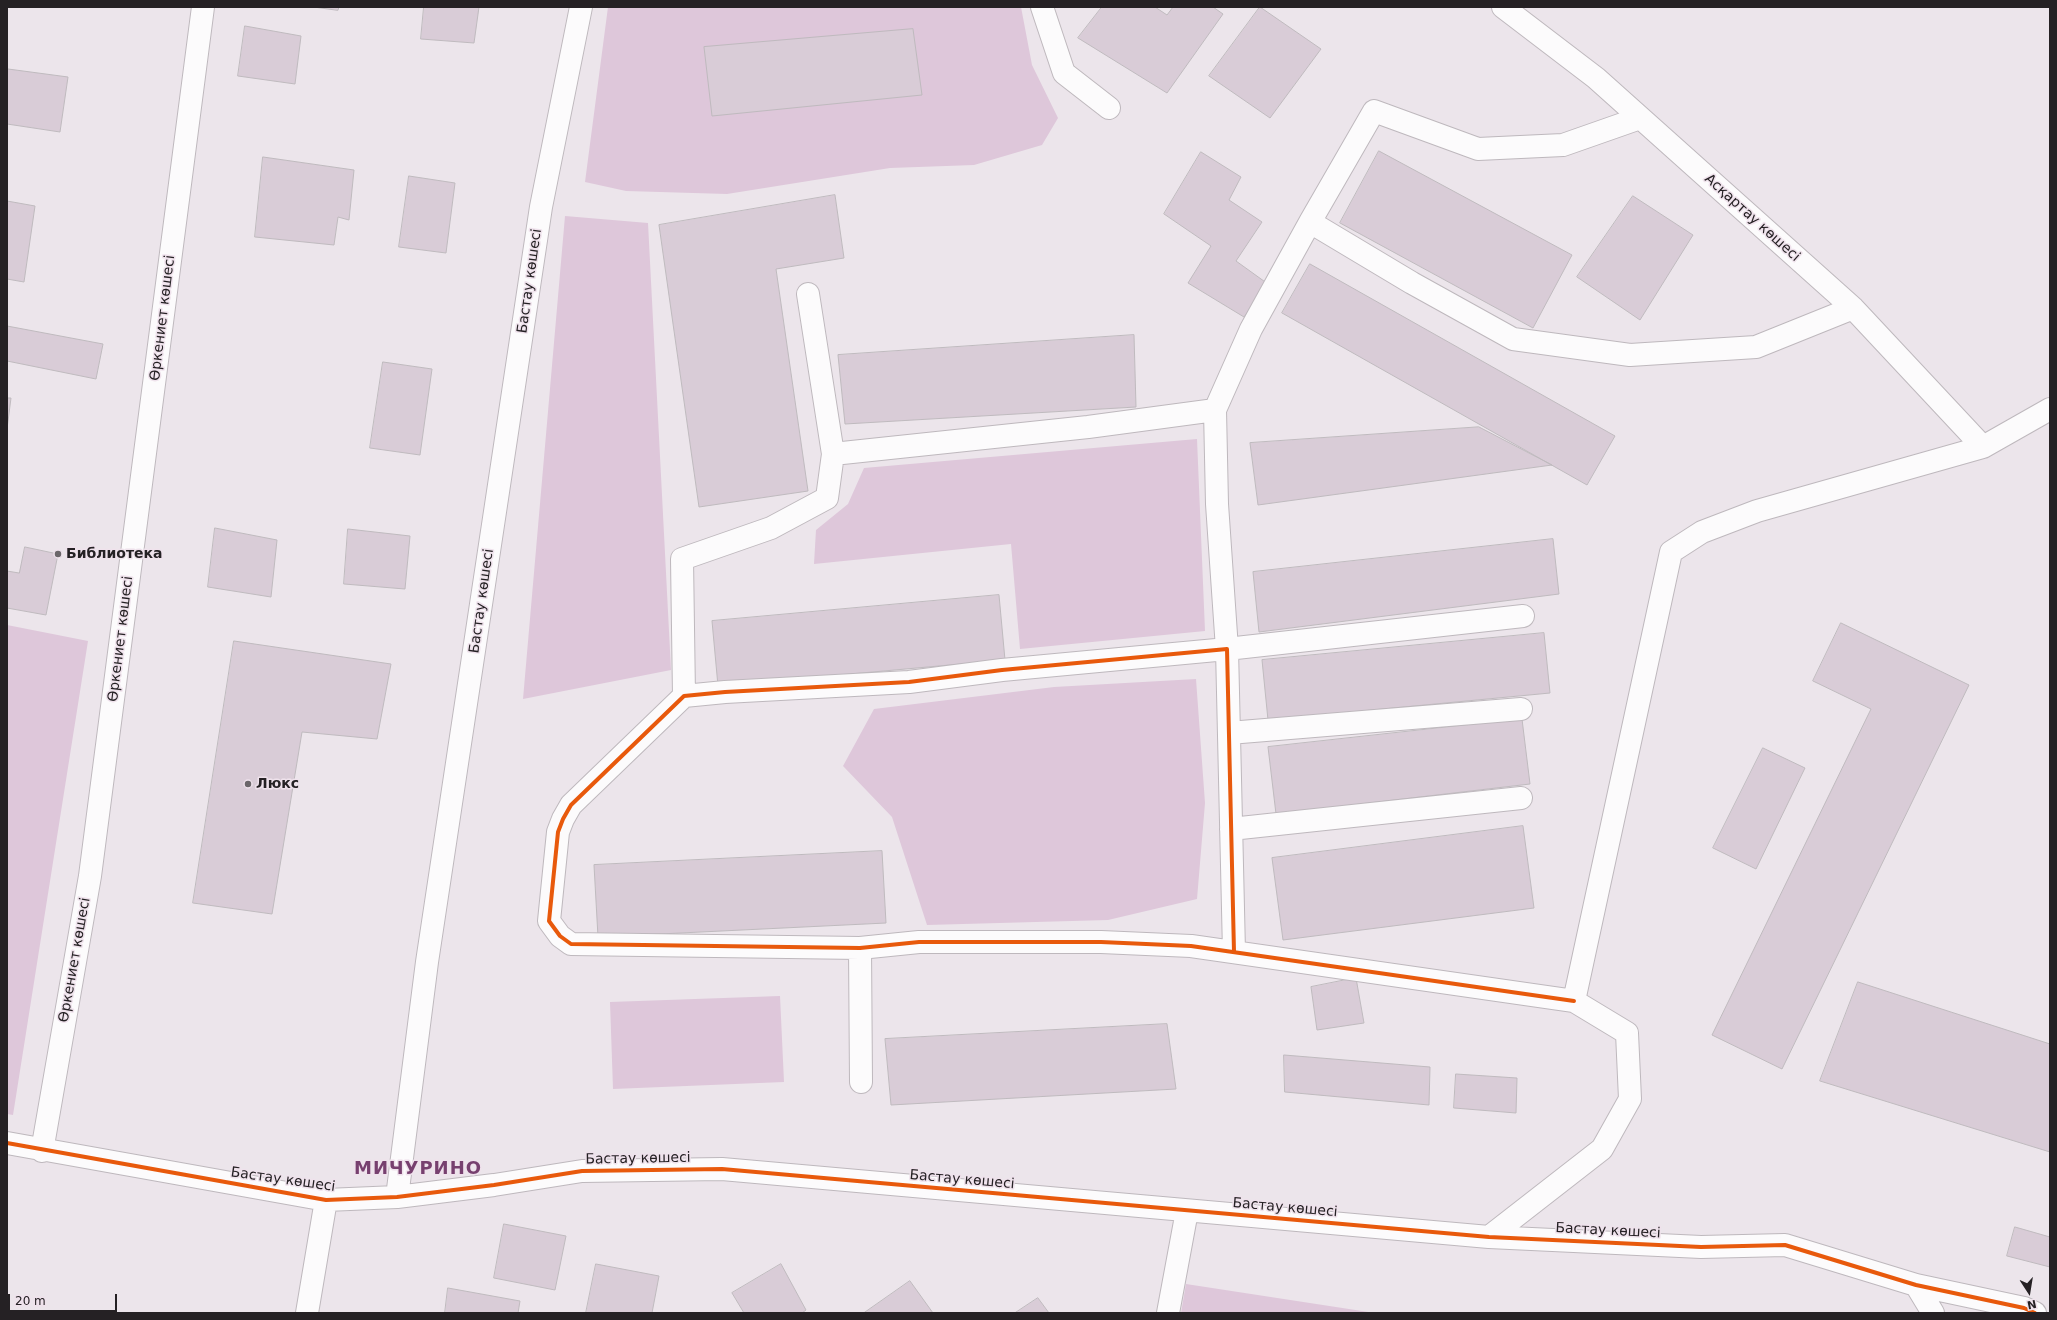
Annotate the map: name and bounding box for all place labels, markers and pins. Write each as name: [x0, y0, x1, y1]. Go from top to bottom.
place label: Библиотека: [66, 546, 162, 562]
marker: Библиотека: [53, 549, 63, 559]
place label: Люкс: [256, 776, 299, 792]
marker: Люкс: [243, 779, 253, 789]

